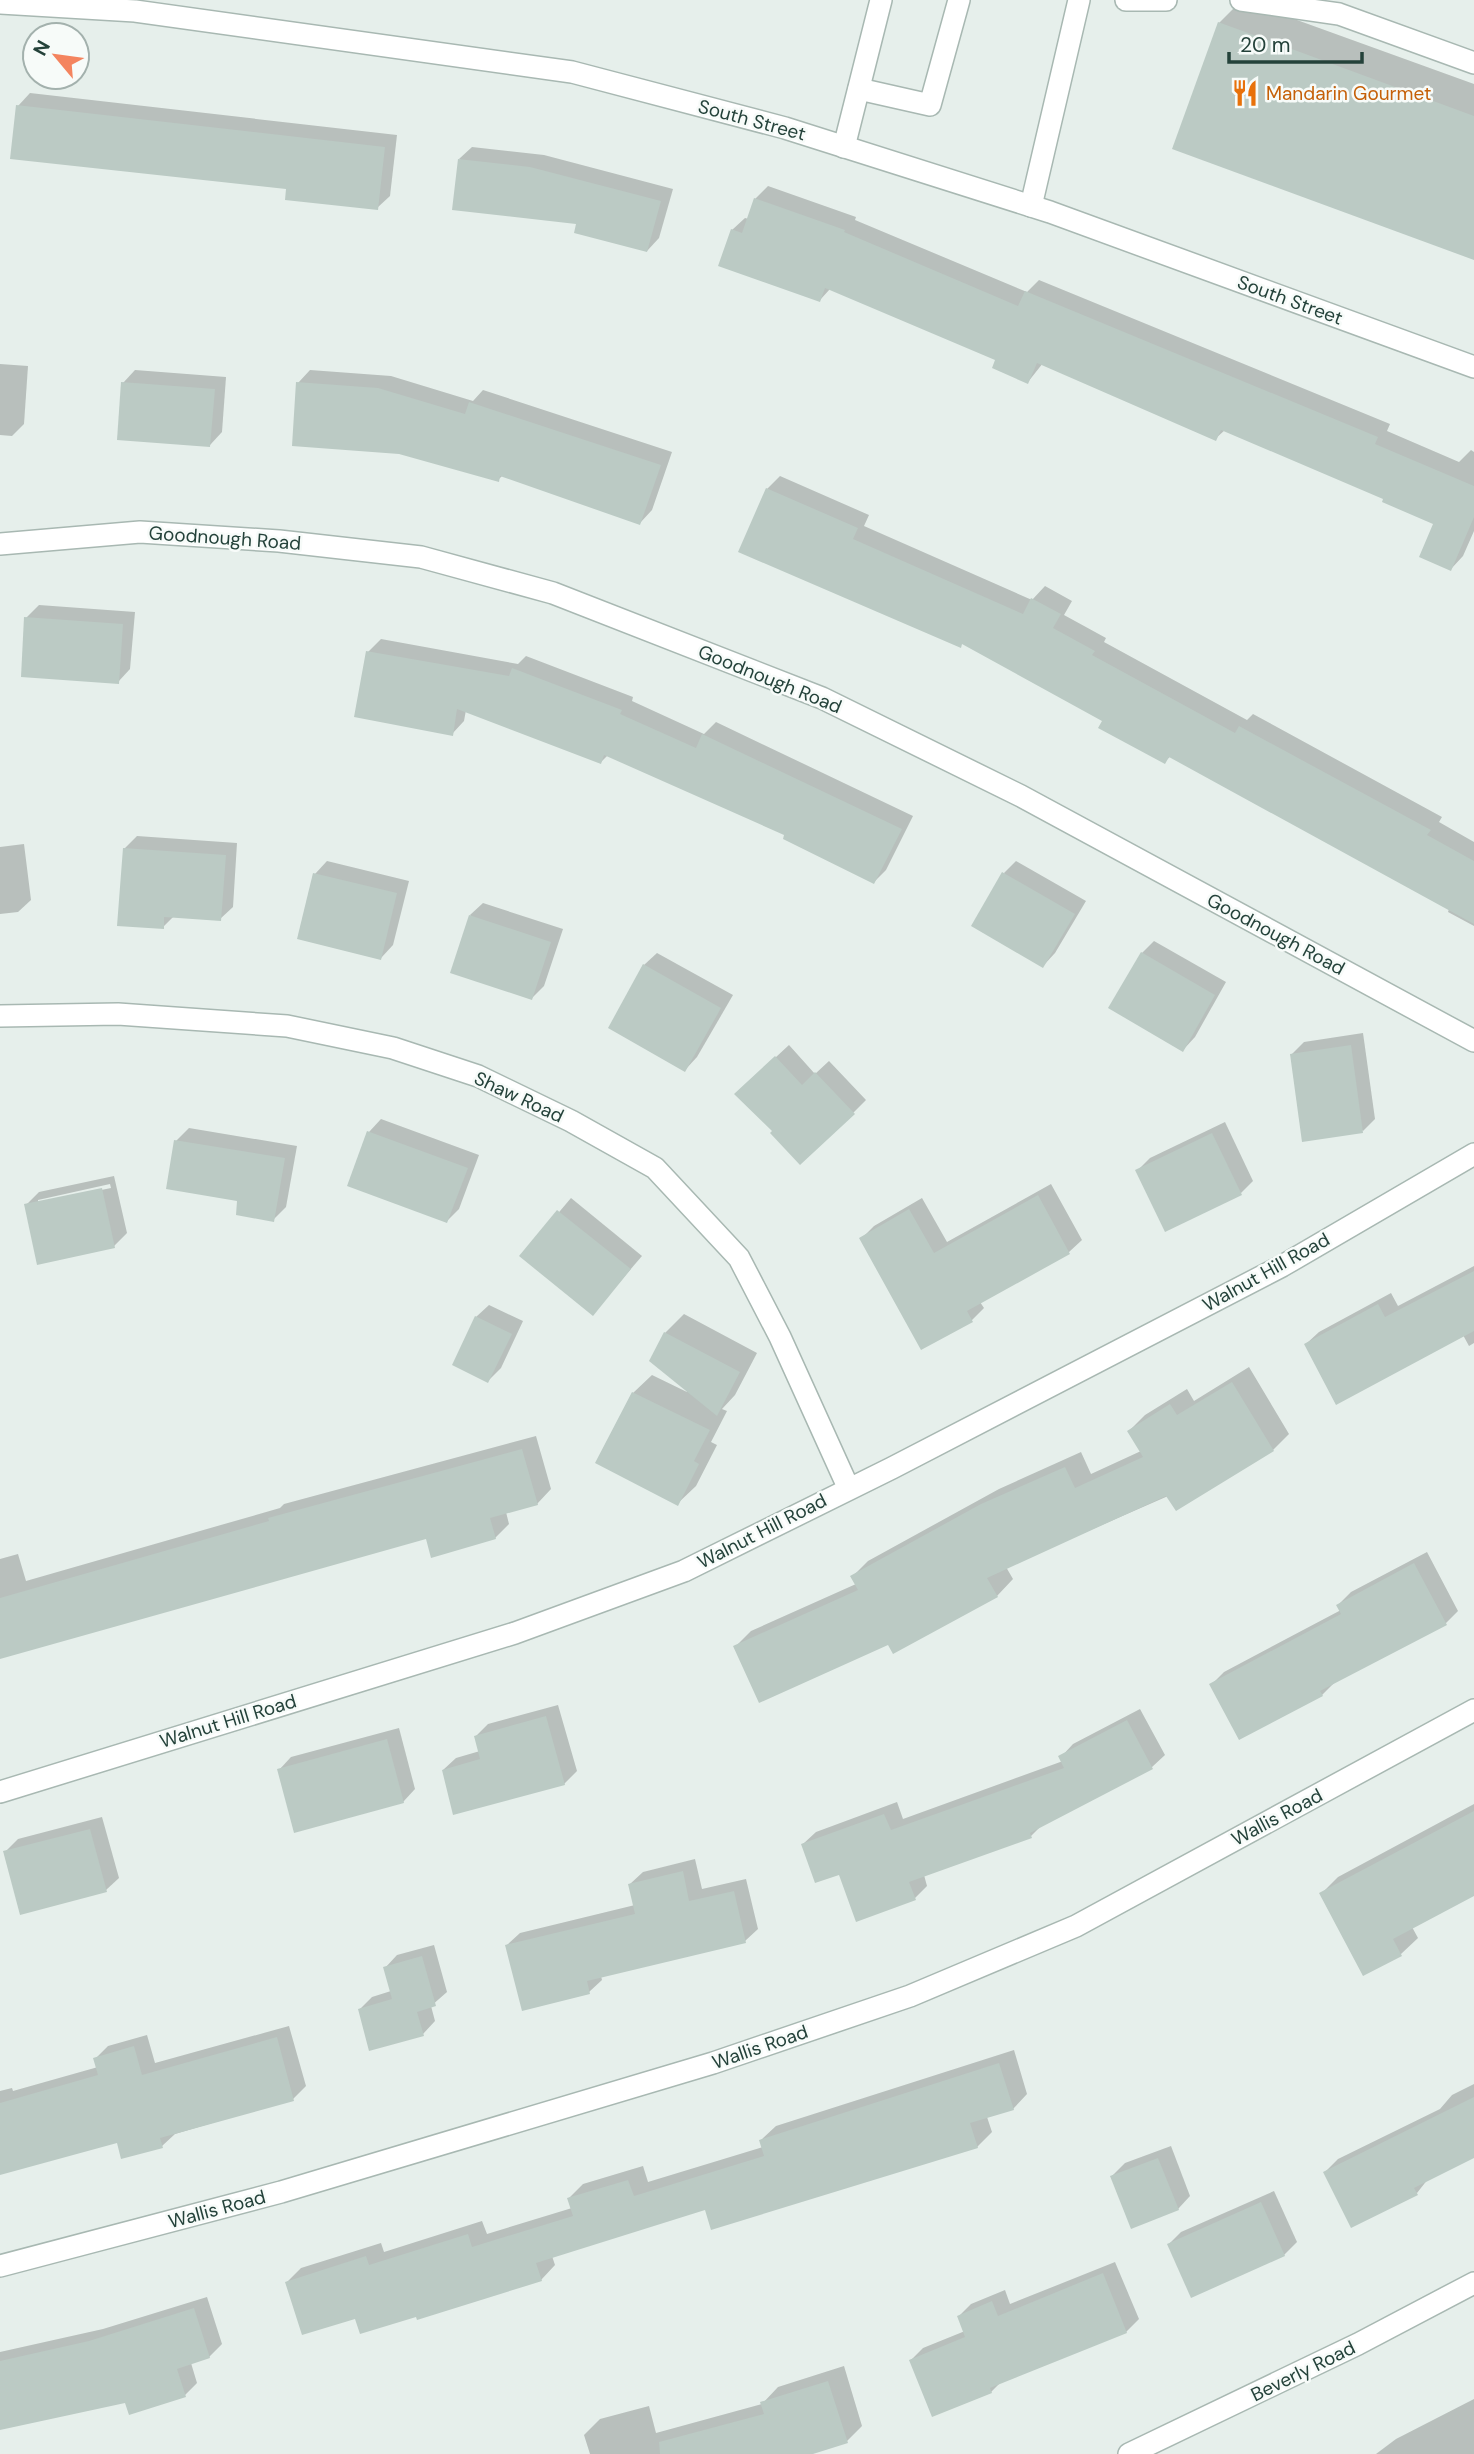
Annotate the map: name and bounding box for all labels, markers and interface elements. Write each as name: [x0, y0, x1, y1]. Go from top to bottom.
north arrow: [21, 21, 91, 91]
scale bar: [1229, 21, 1362, 65]
text: 20 m: [1240, 31, 1291, 59]
text: N: [27, 36, 56, 60]
restaurant icon: Mandarin Gourmet: [1230, 78, 1260, 108]
place label: Mandarin Gourmet: [1266, 81, 1431, 106]
street label: South Street: [695, 94, 809, 146]
street label: South Street: [1234, 269, 1346, 331]
street label: Goodnough Road: [148, 520, 302, 556]
street label: Goodnough Road: [695, 639, 845, 719]
street label: Goodnough Road: [1203, 887, 1349, 981]
street label: Shaw Road: [470, 1065, 568, 1129]
street label: Walnut Hill Road: [1198, 1227, 1334, 1317]
street label: Walnut Hill Road: [693, 1488, 831, 1574]
street label: Walnut Hill Road: [157, 1688, 299, 1754]
street label: Wallis Road: [1227, 1783, 1327, 1851]
street label: Wallis Road: [709, 2019, 811, 2075]
street label: Wallis Road: [166, 2184, 268, 2234]
street label: Beverly Road: [1247, 2335, 1359, 2407]

